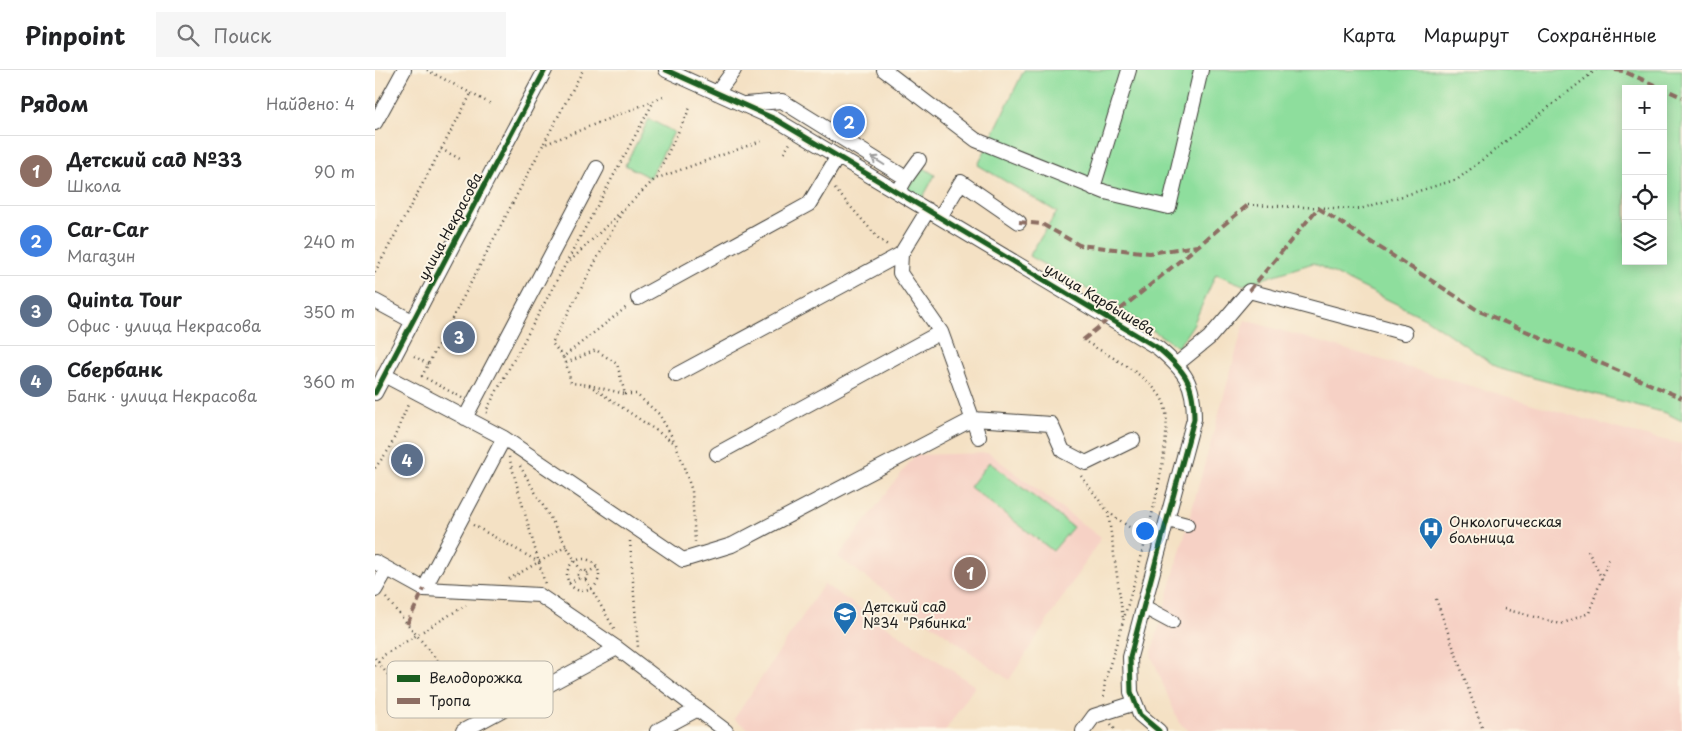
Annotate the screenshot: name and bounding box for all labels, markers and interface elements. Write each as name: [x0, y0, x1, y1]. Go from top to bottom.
search box: [156, 12, 506, 57]
text: Pinpoint: [25, 17, 126, 53]
icon: search: [174, 21, 202, 49]
text: Поиск: [214, 21, 271, 49]
text: Карта: [1343, 21, 1395, 48]
text: Маршрут: [1423, 21, 1509, 48]
text: Сохранённые: [1537, 21, 1657, 48]
map controls: [1622, 85, 1667, 265]
button: +: [1622, 85, 1667, 130]
text: Рядом: [20, 87, 88, 119]
text: Найдено: 4: [266, 91, 355, 115]
pin: 2: [833, 103, 865, 141]
button: −: [1622, 130, 1667, 175]
text: Детский сад №33: [67, 145, 242, 173]
one-way arrow: [872, 155, 886, 165]
text: 1: [32, 159, 40, 183]
text: 90 m: [314, 159, 355, 183]
street label: улица Некрасова: [413, 168, 487, 284]
text: Школа: [67, 173, 121, 197]
button: locate: [1622, 175, 1667, 220]
text: Car-Car: [67, 215, 149, 243]
button: layers: [1622, 220, 1667, 265]
text: 2: [30, 229, 42, 253]
text: 240 m: [303, 229, 355, 253]
text: Магазин: [67, 243, 136, 267]
street label: улица Карбышева: [1040, 257, 1160, 341]
text: Quinta Tour: [67, 285, 182, 313]
text: 3: [31, 299, 41, 323]
text: 350 m: [303, 299, 355, 323]
text: Офис · улица Некрасова: [67, 313, 261, 337]
pin: 3: [443, 318, 475, 356]
text: Сбербанк: [67, 355, 162, 383]
text: 4: [31, 369, 41, 393]
text: 360 m: [303, 369, 355, 393]
text: Банк · улица Некрасова: [67, 383, 257, 407]
pin: 4: [391, 441, 423, 479]
place label: Онкологическая больница: [1449, 511, 1562, 548]
hospital icon: Онкологическая больница: [1418, 516, 1444, 550]
your location: [1132, 518, 1158, 544]
pin: 1: [954, 554, 986, 592]
place label: Детский сад №34 "Рябинка": [862, 596, 972, 633]
school or university icon: Детский сад №34 "Рябинка": [832, 601, 858, 635]
legend: [387, 661, 553, 718]
text: Велодорожка: [429, 667, 523, 688]
text: Тропа: [429, 690, 471, 711]

